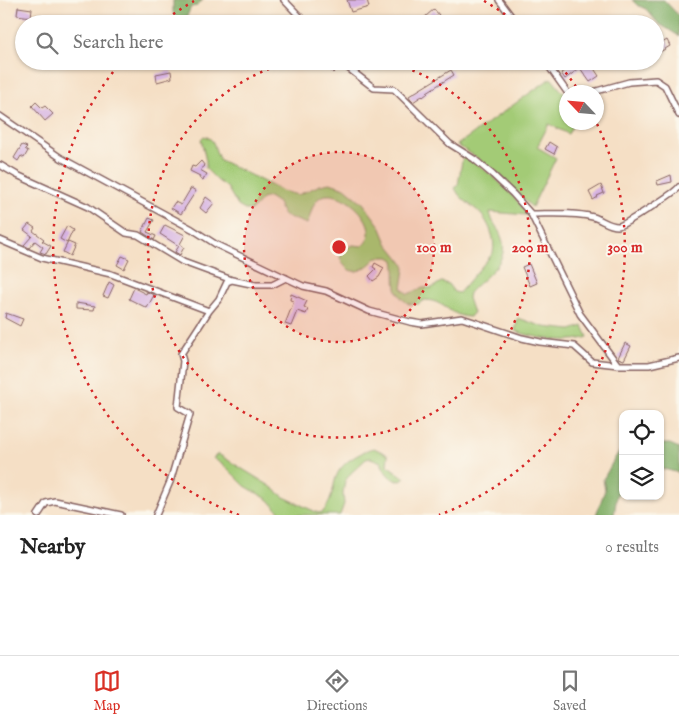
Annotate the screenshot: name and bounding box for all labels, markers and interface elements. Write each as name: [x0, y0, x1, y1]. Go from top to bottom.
search box: [15, 15, 664, 70]
icon: search: [33, 29, 61, 57]
text: Search here: [73, 31, 164, 55]
north arrow: [559, 85, 604, 130]
centre of rings: [330, 238, 348, 256]
text: 100 m: [416, 238, 452, 257]
text: 200 m: [512, 238, 549, 257]
text: 300 m: [607, 238, 643, 257]
map controls: [619, 410, 664, 500]
button: locate: [619, 410, 664, 455]
button: layers: [619, 455, 664, 500]
text: Nearby: [20, 534, 85, 561]
text: 0 results: [605, 538, 659, 558]
tab: Map: [93, 667, 121, 715]
tab: Directions: [306, 667, 367, 715]
tab: Saved: [553, 667, 586, 715]

